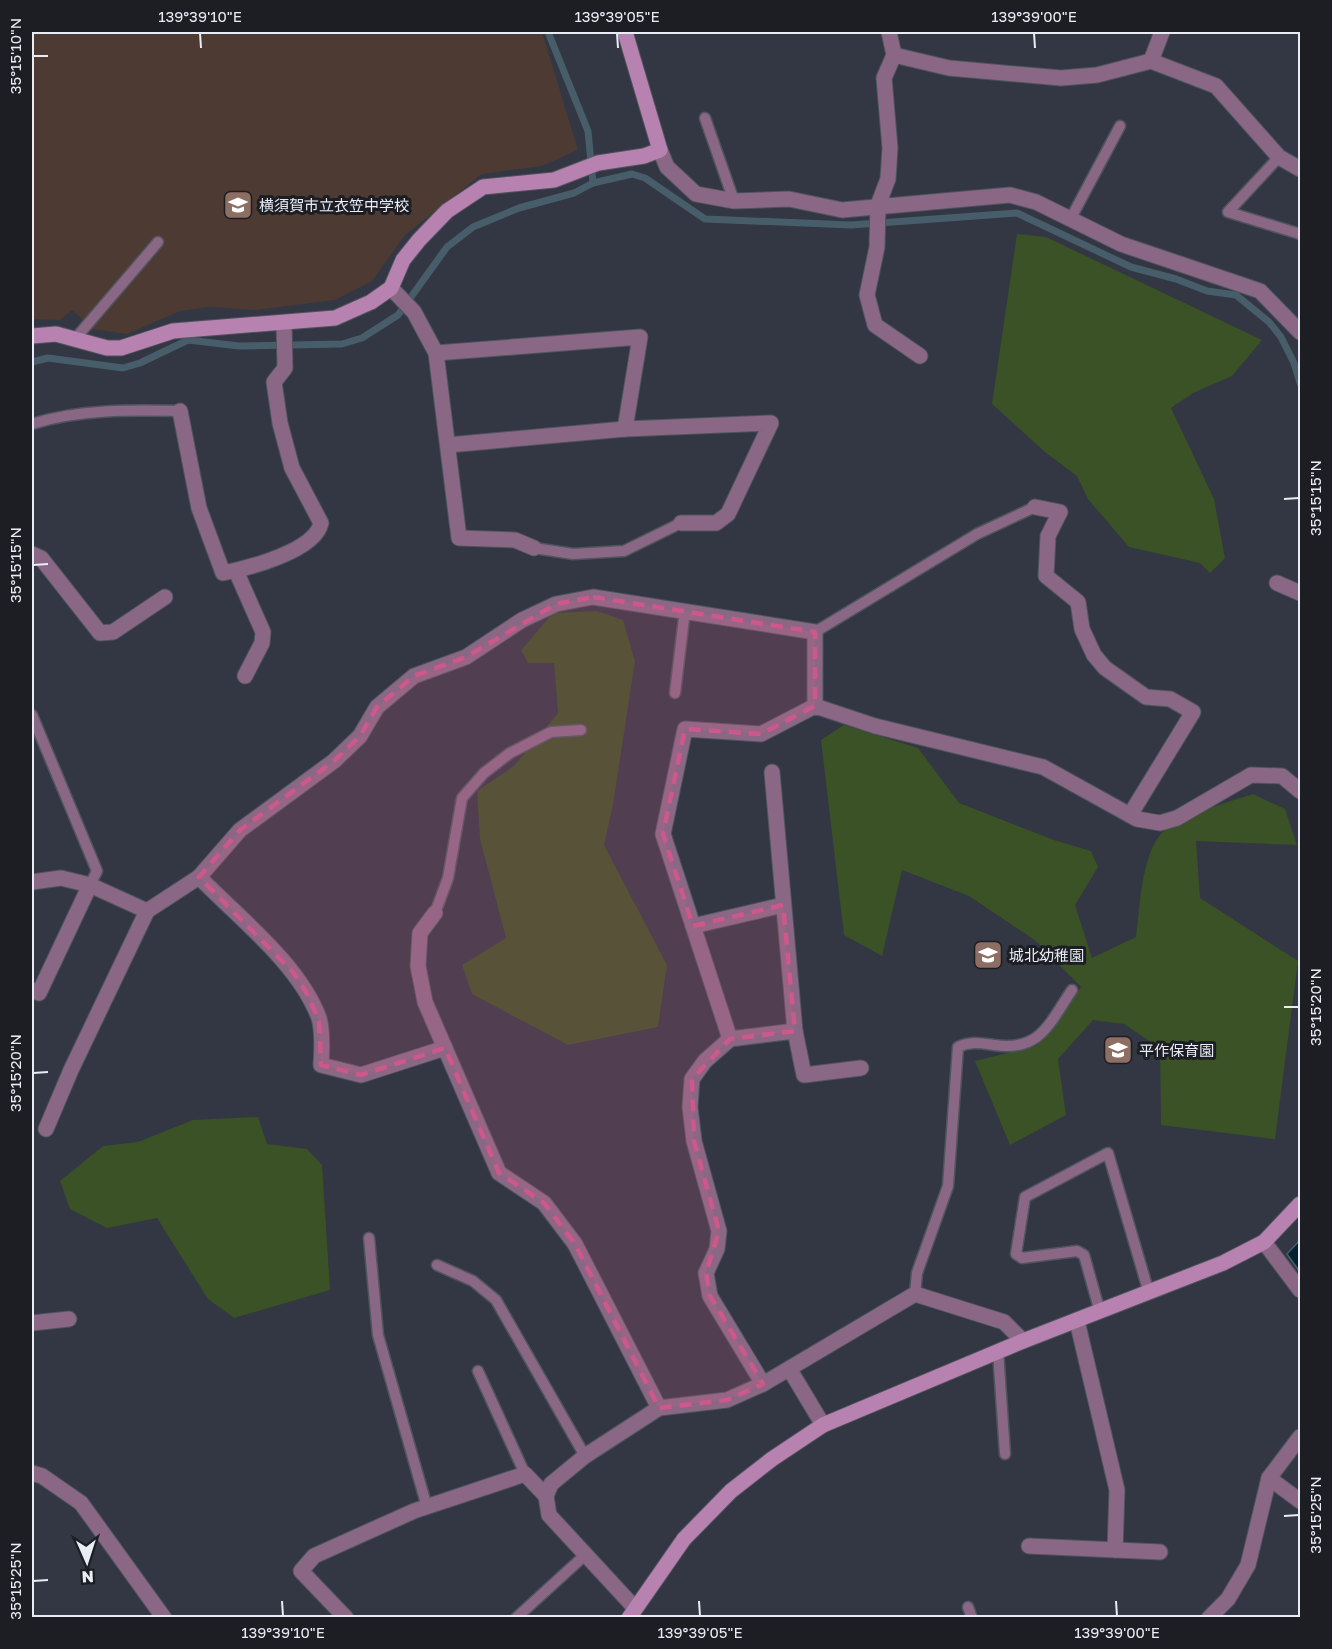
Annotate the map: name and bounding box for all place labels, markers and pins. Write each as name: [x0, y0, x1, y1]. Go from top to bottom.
school or university icon: 横須賀市立衣笠中学校: [222, 189, 254, 221]
place label: 横須賀市立衣笠中学校: [259, 196, 409, 214]
school or university icon: 城北幼稚園: [972, 939, 1004, 971]
place label: 城北幼稚園: [1009, 946, 1084, 964]
school or university icon: 平作保育園: [1102, 1034, 1134, 1066]
place label: 平作保育園: [1139, 1041, 1214, 1059]

